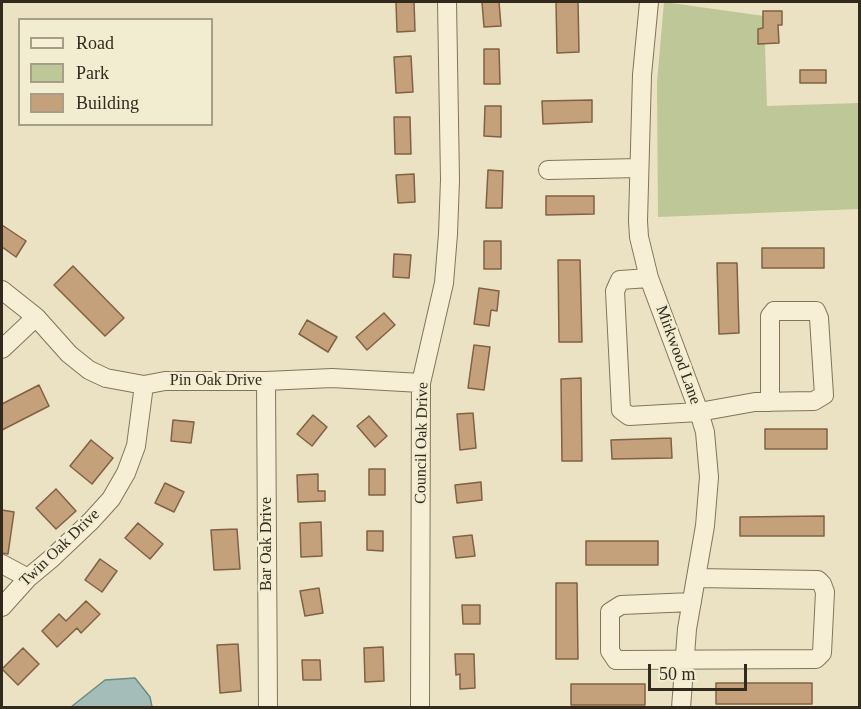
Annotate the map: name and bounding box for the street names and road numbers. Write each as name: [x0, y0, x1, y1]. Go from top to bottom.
street label: Mirkwood Lane: [651, 303, 705, 407]
street label: Pin Oak Drive: [170, 371, 262, 391]
street label: Council Oak Drive: [411, 382, 433, 504]
street label: Bar Oak Drive: [257, 497, 277, 591]
street label: Twin Oak Drive: [16, 505, 104, 591]

